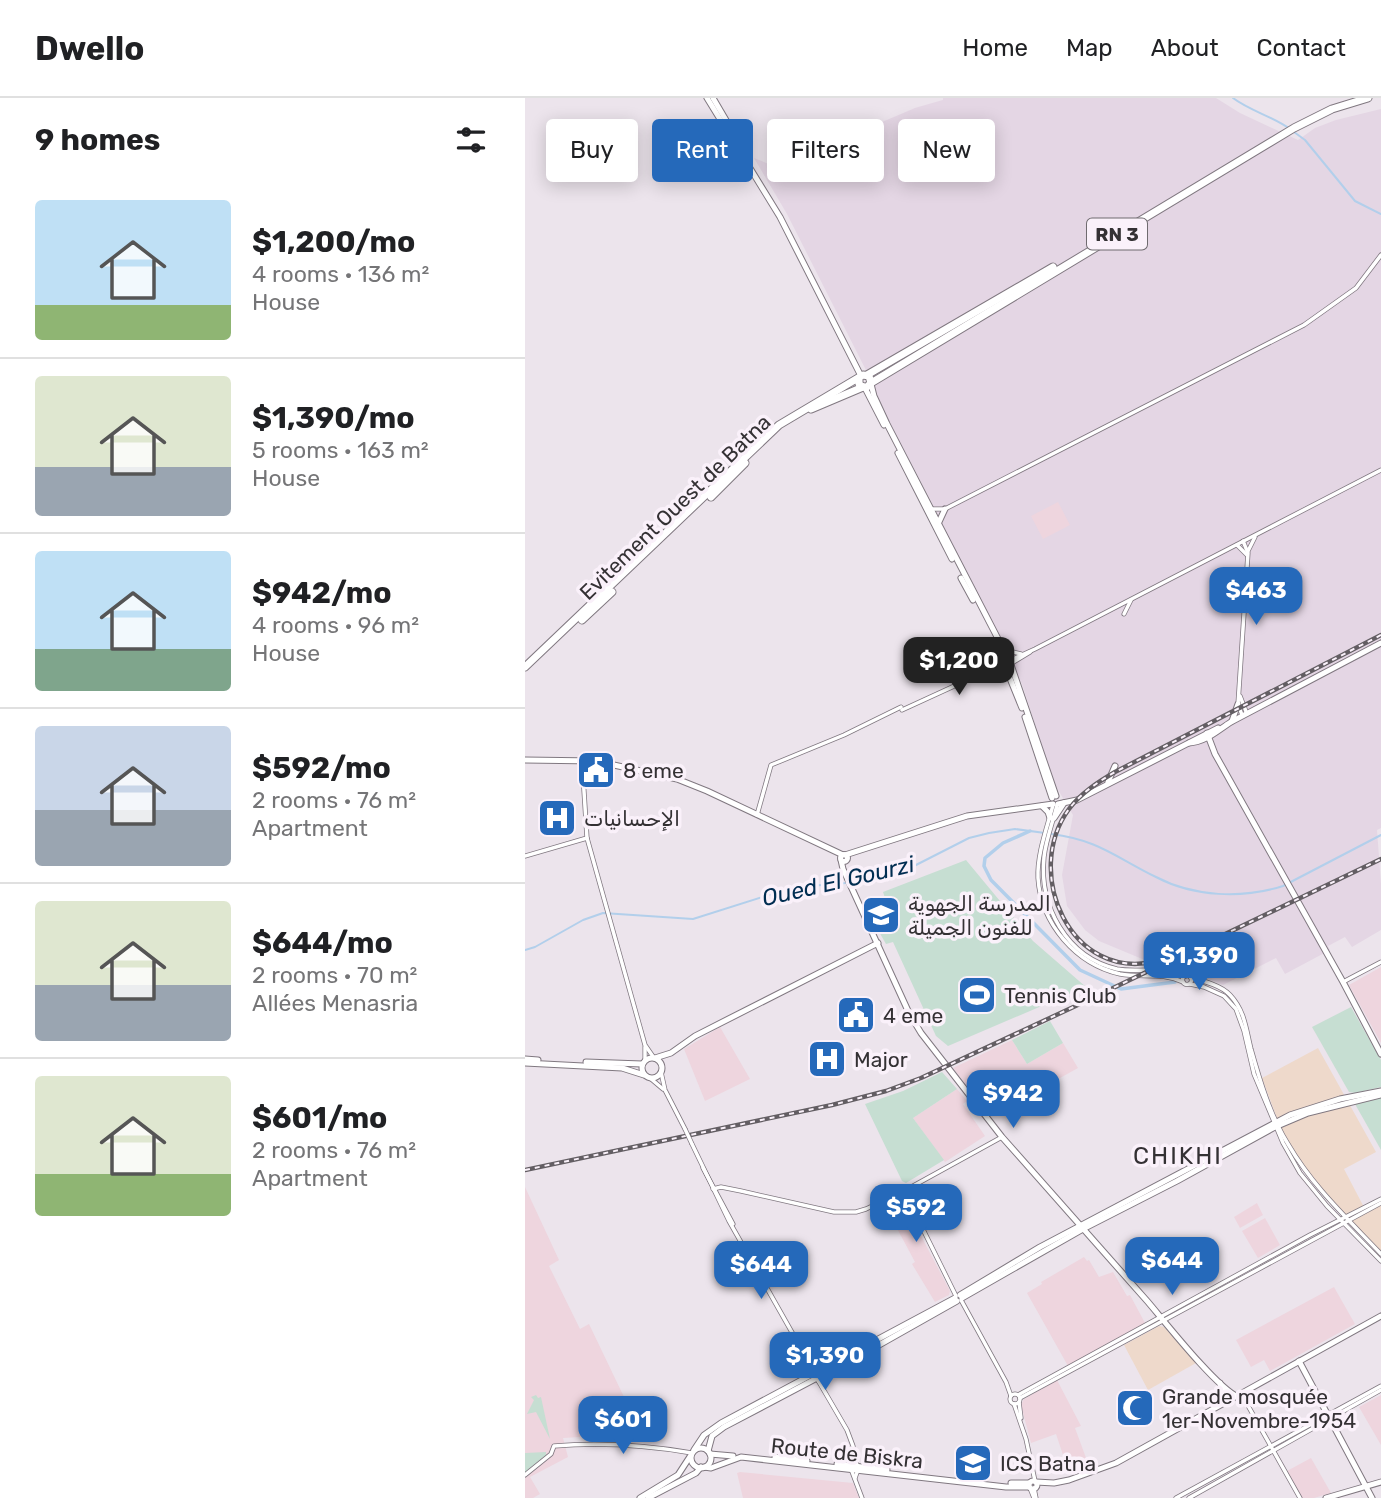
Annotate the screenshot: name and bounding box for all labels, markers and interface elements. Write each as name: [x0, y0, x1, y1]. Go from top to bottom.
text: Dwello: [35, 29, 144, 68]
text: Home: [962, 34, 1028, 62]
text: Map: [1066, 34, 1113, 62]
text: About: [1151, 34, 1219, 62]
text: Contact: [1257, 34, 1346, 62]
chip: Buy: [546, 119, 638, 182]
chip: Rent: [652, 119, 753, 182]
chip: Filters: [767, 119, 884, 182]
chip: New: [898, 119, 995, 182]
icon: filters: [452, 121, 490, 159]
text: 9 homes: [35, 122, 160, 158]
road number: RN 3: [1087, 218, 1147, 250]
text: $1,200/mo: [252, 224, 415, 260]
icon: home: [91, 228, 175, 312]
text: 4 rooms · 136 m²: [252, 260, 429, 288]
text: House: [252, 288, 320, 316]
text: $1,390/mo: [252, 400, 415, 436]
icon: home: [91, 404, 175, 488]
street label: Evitement Ouest de Batna: [574, 409, 776, 605]
text: 5 rooms · 163 m²: [252, 436, 429, 464]
text: House: [252, 464, 320, 492]
pin: $463: [1215, 568, 1297, 627]
text: $942/mo: [252, 575, 392, 611]
text: $463: [1225, 576, 1287, 604]
icon: home: [91, 579, 175, 663]
text: 4 rooms · 96 m²: [252, 611, 419, 639]
pin: $1,200: [902, 638, 1016, 697]
text: House: [252, 639, 320, 667]
text: $1,200: [919, 646, 999, 674]
public building icon: 8 eme: [575, 749, 617, 791]
text: $592/mo: [252, 750, 391, 786]
icon: home: [91, 754, 175, 838]
place label: 8 eme: [623, 758, 684, 783]
text: 2 rooms · 76 m²: [252, 786, 416, 814]
hospital icon: الإحسانيات: [536, 797, 578, 839]
place label: الإحسانيات: [584, 806, 680, 832]
text: Apartment: [252, 814, 368, 842]
water label: Oued El Gourzi: [759, 850, 918, 912]
place label: المدرسة الجهوية للفنون الجميلة: [908, 891, 1051, 940]
school or university icon: المدرسة الجهوية للفنون الجميلة: [860, 894, 902, 936]
text: $644/mo: [252, 925, 393, 961]
icon: home: [91, 929, 175, 1013]
pin: $1,390: [1142, 932, 1256, 992]
text: $1,390: [1160, 941, 1238, 969]
text: 2 rooms · 70 m²: [252, 961, 417, 989]
sports icon: Tennis Club: [956, 974, 998, 1016]
place label: Tennis Club: [1004, 983, 1117, 1008]
text: Allées Menasria: [252, 989, 418, 1017]
public building icon: 4 eme: [835, 994, 877, 1036]
place label: 4 eme: [883, 1003, 943, 1028]
hospital icon: Major: [806, 1038, 848, 1080]
place label: Major: [854, 1047, 908, 1072]
pin: $942: [972, 1070, 1054, 1130]
text: $942: [983, 1079, 1043, 1107]
text: $601/mo: [252, 1100, 387, 1136]
icon: home: [91, 1104, 175, 1188]
text: 2 rooms · 76 m²: [252, 1136, 416, 1164]
district label: CHIKHI: [1133, 1142, 1223, 1170]
text: Apartment: [252, 1164, 368, 1192]
pin: $592: [875, 1184, 957, 1244]
text: $592: [886, 1193, 946, 1221]
pin: $644: [1131, 1238, 1213, 1297]
pin: $644: [720, 1242, 802, 1301]
text: $644: [1141, 1246, 1203, 1274]
text: $644: [730, 1250, 792, 1278]
pin: $1,390: [768, 1332, 882, 1392]
text: $1,390: [786, 1341, 864, 1369]
place label: Grande mosquée 1er-Novembre-1954: [1162, 1384, 1356, 1433]
mosque icon: Grande mosquée 1er-Novembre-1954: [1114, 1387, 1156, 1429]
pin: $601: [582, 1396, 664, 1456]
text: $601: [594, 1405, 652, 1433]
street label: Route de Biskra: [770, 1433, 924, 1473]
school or university icon: ICS Batna: [952, 1442, 994, 1484]
place label: ICS Batna: [1000, 1451, 1096, 1476]

